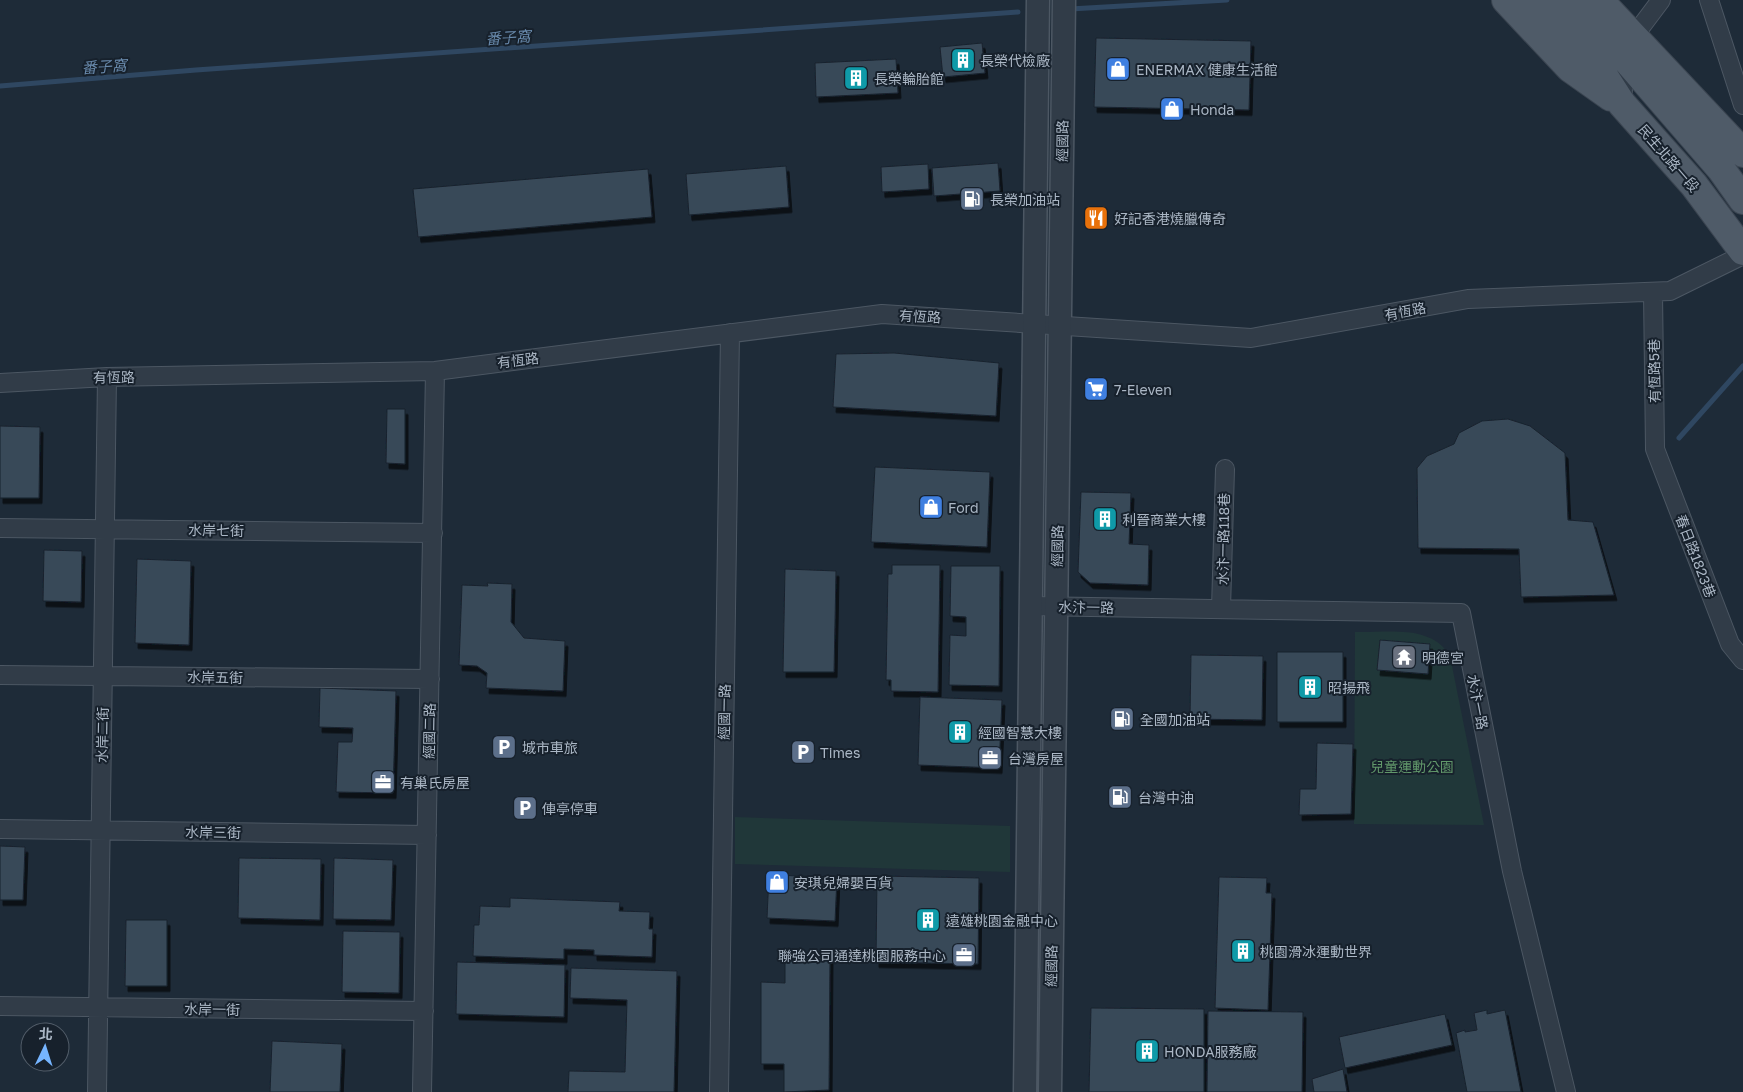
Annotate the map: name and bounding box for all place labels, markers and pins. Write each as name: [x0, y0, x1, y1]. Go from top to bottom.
building icon: 長榮代檢廠: [950, 47, 976, 73]
place label: 長榮代檢廠: [980, 52, 1050, 69]
shop icon: ENERMAX 健康生活館: [1105, 56, 1131, 82]
place label: ENERMAX 健康生活館: [1136, 61, 1278, 78]
building icon: 長榮輪胎館: [843, 65, 869, 91]
place label: 長榮輪胎館: [874, 70, 944, 87]
shop icon: Honda: [1159, 96, 1185, 122]
place label: Honda: [1190, 101, 1234, 118]
fuel station icon: 長榮加油站: [959, 186, 985, 212]
place label: 長榮加油站: [990, 191, 1060, 208]
restaurant icon: 好記香港燒臘傳奇: [1083, 205, 1109, 231]
place label: 好記香港燒臘傳奇: [1114, 210, 1226, 227]
supermarket icon: 7-Eleven: [1083, 376, 1109, 402]
place label: 7-Eleven: [1114, 381, 1172, 398]
shop icon: Ford: [918, 494, 944, 520]
place label: Ford: [948, 499, 979, 516]
building icon: 利晉商業大樓: [1092, 506, 1118, 532]
place label: 利晉商業大樓: [1122, 511, 1206, 528]
temple icon: 明德宮: [1391, 644, 1417, 670]
place label: 明德宮: [1422, 649, 1464, 666]
building icon: 昭揚飛: [1297, 674, 1323, 700]
place label: 昭揚飛: [1328, 679, 1370, 696]
fuel station icon: 全國加油站: [1109, 706, 1135, 732]
place label: 全國加油站: [1140, 711, 1210, 728]
building icon: 經國智慧大樓: [947, 719, 973, 745]
place label: 經國智慧大樓: [978, 724, 1062, 741]
parking icon: 城市車旅: [491, 734, 517, 760]
place label: 城市車旅: [522, 739, 578, 756]
parking icon: Times: [790, 739, 816, 765]
place label: Times: [820, 744, 860, 761]
office icon: 台灣房屋: [977, 745, 1003, 771]
place label: 台灣房屋: [1008, 750, 1064, 767]
office icon: 有巢氏房屋: [370, 769, 396, 795]
place label: 有巢氏房屋: [400, 774, 470, 791]
fuel station icon: 台灣中油: [1107, 784, 1133, 810]
place label: 台灣中油: [1138, 789, 1194, 806]
parking icon: 俥亭停車: [512, 795, 538, 821]
place label: 俥亭停車: [542, 800, 598, 817]
shop icon: 安琪兒婦嬰百貨: [764, 869, 790, 895]
place label: 安琪兒婦嬰百貨: [794, 874, 892, 891]
building icon: 遠雄桃園金融中心: [915, 907, 941, 933]
place label: 遠雄桃園金融中心: [946, 912, 1058, 929]
building icon: 桃園滑冰運動世界: [1230, 938, 1256, 964]
office icon: 聯強公司通達桃園服務中心: [951, 942, 977, 968]
place label: 桃園滑冰運動世界: [1260, 943, 1372, 960]
place label: 聯強公司通達桃園服務中心: [778, 947, 946, 964]
building icon: HONDA服務廠: [1134, 1038, 1160, 1064]
place label: HONDA服務廠: [1164, 1043, 1257, 1060]

